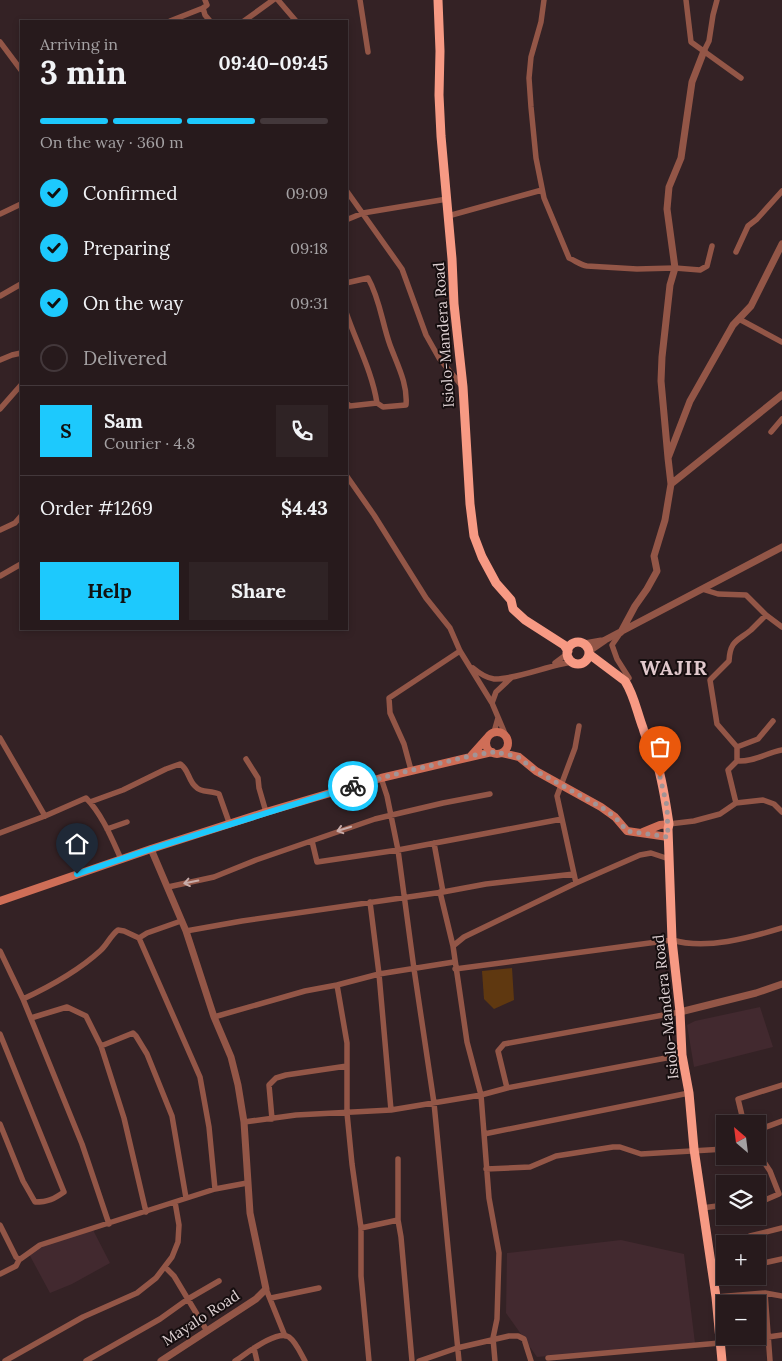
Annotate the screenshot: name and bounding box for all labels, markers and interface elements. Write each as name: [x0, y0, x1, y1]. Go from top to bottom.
text: Arriving in: [40, 34, 118, 54]
text: 09:40–09:45: [219, 51, 328, 75]
text: 3 min: [40, 52, 127, 93]
text: On the way · 360 m: [40, 132, 184, 152]
icon: check: [40, 179, 68, 207]
text: Confirmed: [83, 181, 178, 205]
text: 09:09: [286, 183, 328, 203]
icon: check: [40, 234, 68, 262]
text: Preparing: [83, 236, 170, 260]
text: 09:18: [290, 238, 328, 258]
street label: Isiolo-Mandera Road: [429, 262, 458, 408]
icon: check: [40, 289, 68, 317]
text: On the way: [83, 291, 183, 315]
text: 09:31: [290, 293, 328, 313]
text: Delivered: [83, 346, 167, 370]
button: phone: [276, 405, 328, 457]
text: Sam: [104, 409, 143, 433]
text: S: [60, 419, 72, 443]
text: Courier · 4.8: [104, 433, 195, 453]
text: Order #1269: [40, 496, 153, 520]
text: $4.43: [281, 496, 328, 520]
button: Help: [40, 562, 179, 620]
button: Share: [189, 562, 328, 620]
district label: WAJIR: [640, 655, 708, 680]
pin: [639, 726, 681, 777]
icon: bag: [646, 733, 674, 761]
courier: [328, 761, 378, 811]
icon: bike: [339, 772, 367, 800]
pin: [56, 823, 98, 874]
one-way arrow: [337, 825, 353, 835]
icon: home: [63, 830, 91, 858]
one-way arrow: [184, 878, 200, 887]
street label: Isiolo-Mandera Road: [648, 934, 683, 1080]
north arrow: [716, 1115, 766, 1165]
map controls: [716, 1115, 766, 1345]
button: layers: [716, 1175, 766, 1225]
button: +: [716, 1235, 766, 1285]
street label: Mayalo Road: [158, 1285, 243, 1350]
button: −: [716, 1295, 766, 1345]

